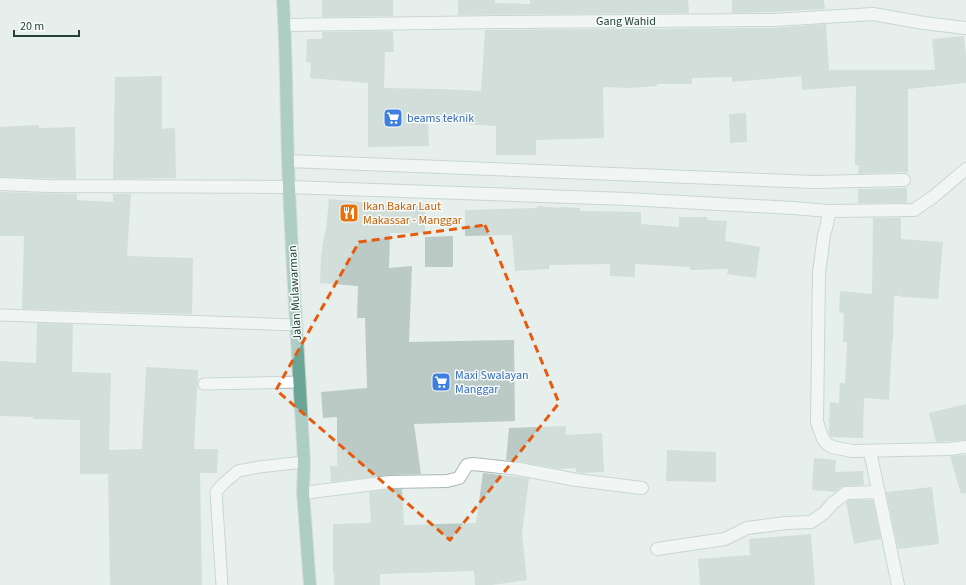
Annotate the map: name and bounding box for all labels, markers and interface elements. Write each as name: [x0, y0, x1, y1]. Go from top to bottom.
scale bar: [14, 12, 79, 38]
street label: Gang Wahid: [596, 13, 656, 30]
text: 20 m: [20, 18, 44, 35]
supermarket icon: beams teknik: [382, 107, 404, 129]
place label: beams teknik: [407, 110, 474, 127]
place label: Ikan Bakar Laut Makassar - Manggar: [363, 198, 463, 229]
restaurant icon: Ikan Bakar Laut Makassar - Manggar: [338, 202, 360, 224]
street label: Jalan Mulawarman: [284, 245, 306, 341]
place label: Maxi Swalayan Manggar: [455, 367, 529, 398]
supermarket icon: Maxi Swalayan Manggar: [430, 371, 452, 393]

